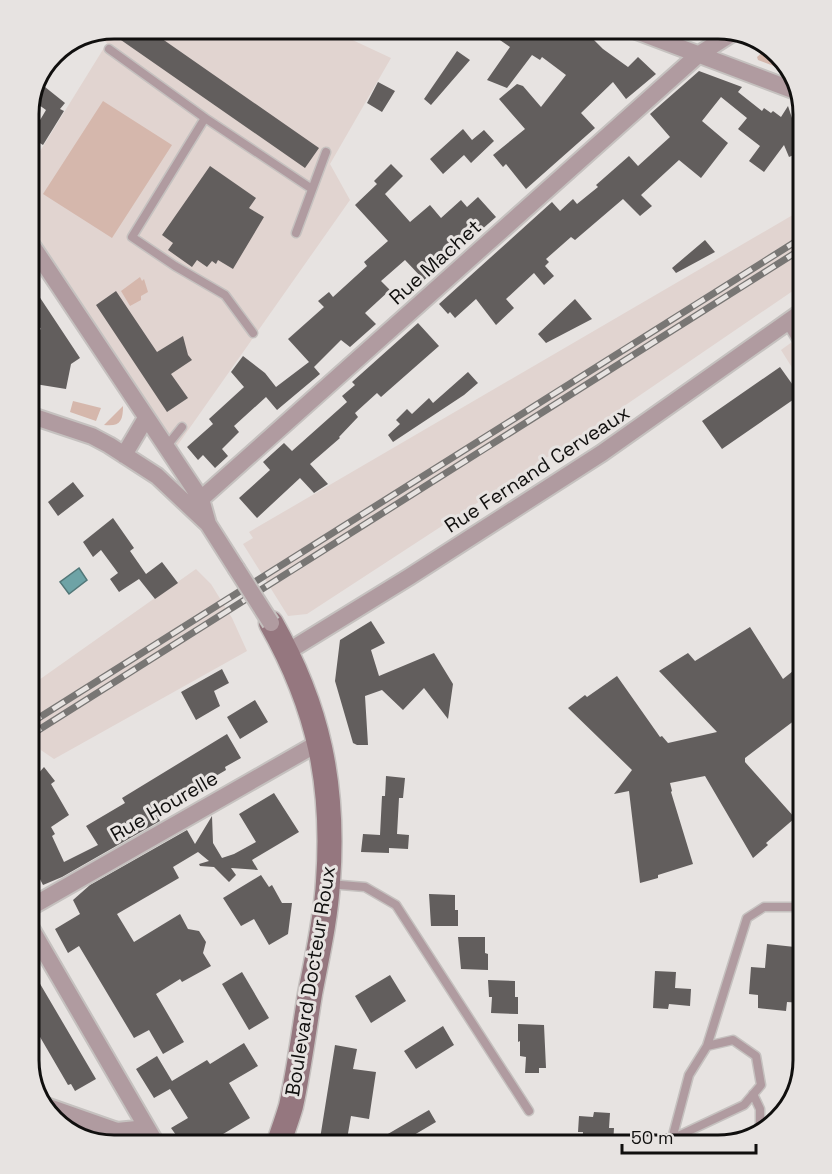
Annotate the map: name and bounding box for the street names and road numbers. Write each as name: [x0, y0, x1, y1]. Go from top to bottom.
street label: Rue Machet: [383, 214, 487, 310]
street label: Rue Fernand Cerveaux: [439, 399, 635, 539]
street label: Rue Hourelle: [105, 765, 223, 847]
street label: Boulevard Docteur Roux: [279, 864, 341, 1098]

